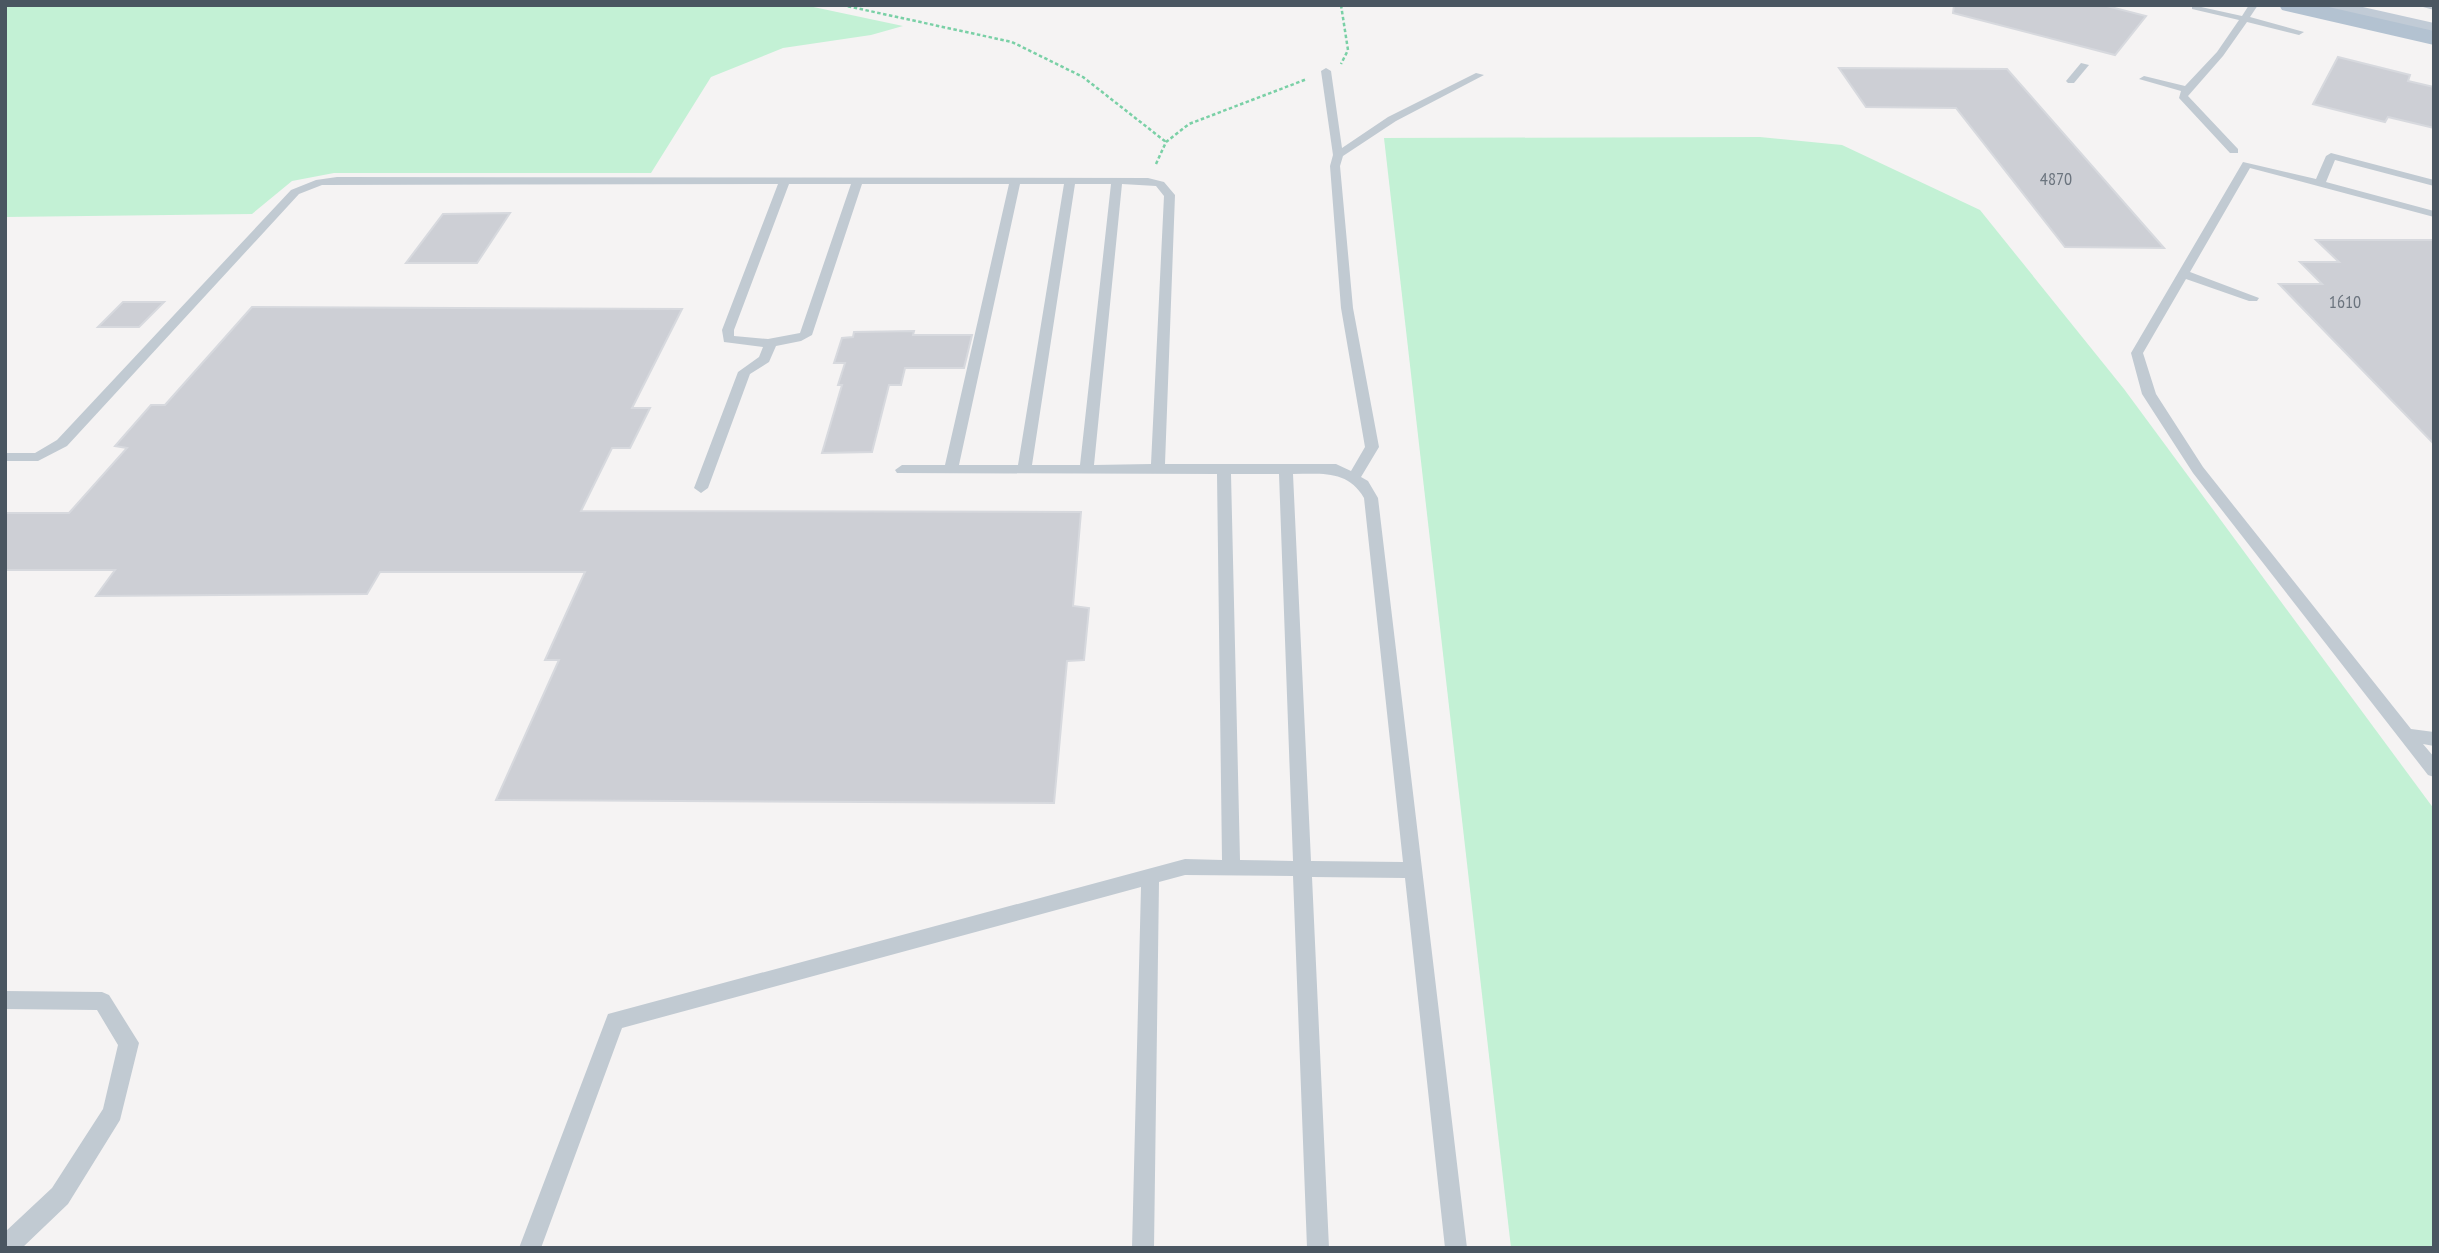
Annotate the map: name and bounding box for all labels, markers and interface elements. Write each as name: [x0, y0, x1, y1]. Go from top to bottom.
house number: 4870: [2040, 167, 2072, 190]
house number: 1610: [2329, 290, 2361, 313]

